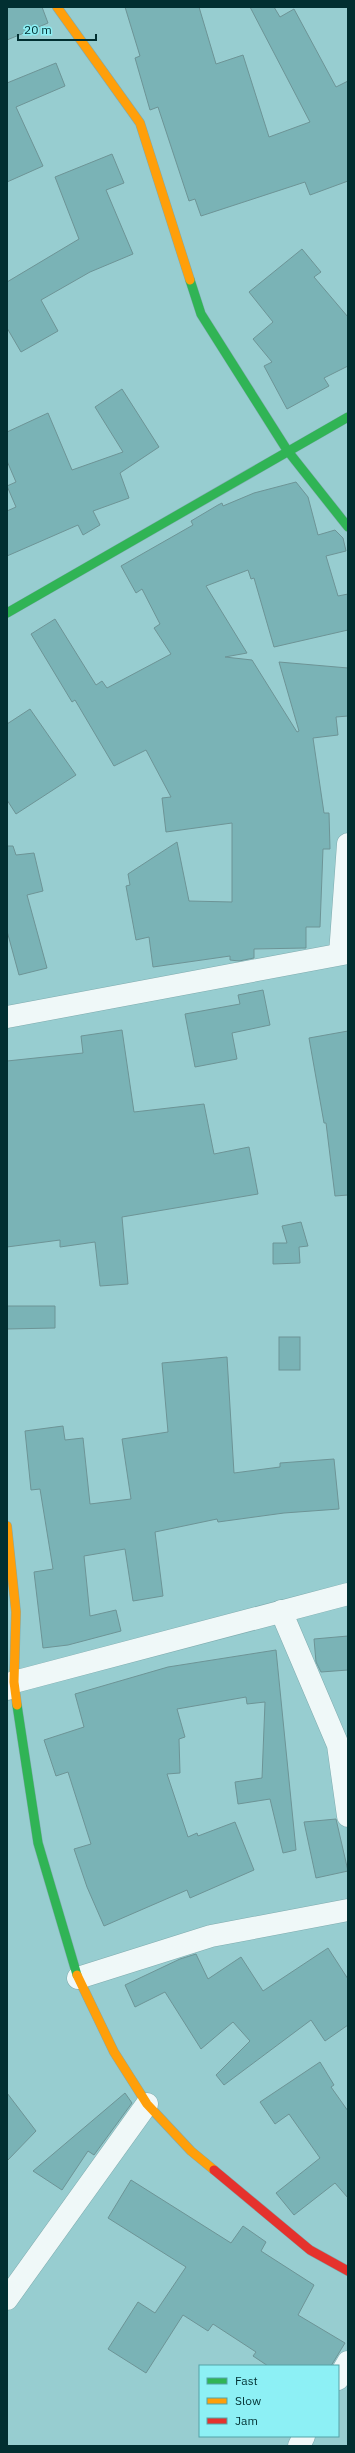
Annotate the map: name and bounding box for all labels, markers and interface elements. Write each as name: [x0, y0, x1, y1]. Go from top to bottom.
scale bar: [18, 16, 96, 42]
text: 20 m: [24, 22, 52, 37]
legend: [199, 2365, 339, 2437]
text: Fast: [235, 2373, 258, 2388]
text: Slow: [235, 2393, 261, 2408]
text: Jam: [235, 2413, 258, 2428]

